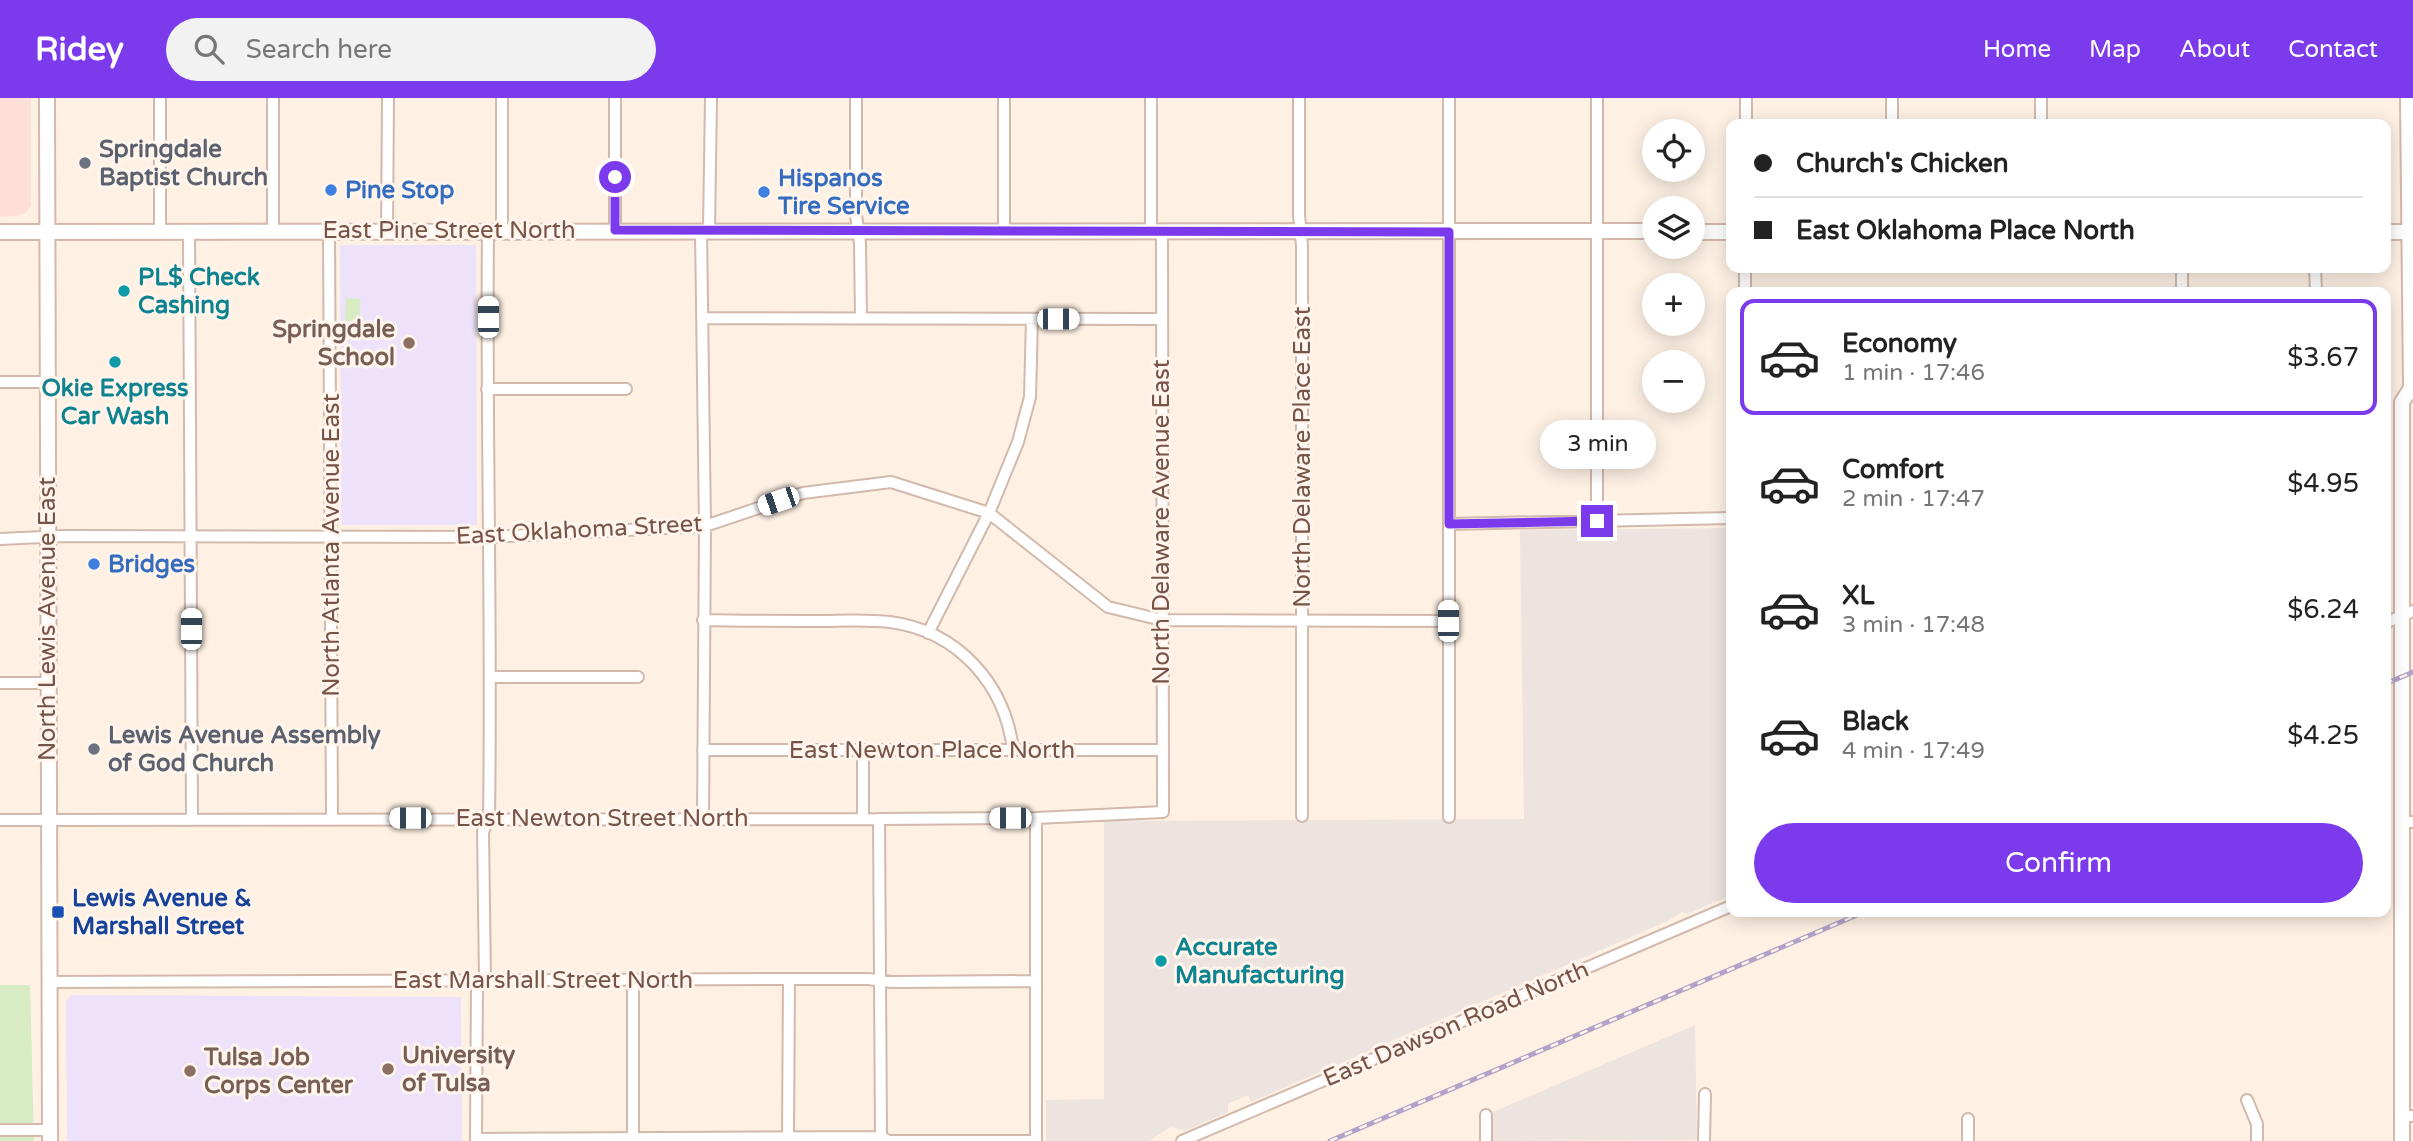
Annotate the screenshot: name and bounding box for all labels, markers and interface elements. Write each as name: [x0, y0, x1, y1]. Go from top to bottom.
search box: [166, 18, 656, 81]
text: Ridey: [35, 30, 124, 69]
icon: search: [190, 30, 228, 68]
text: Search here: [246, 34, 392, 65]
text: Home: [1983, 35, 2051, 64]
text: Map: [2089, 35, 2141, 64]
text: About: [2179, 35, 2250, 64]
text: Contact: [2288, 35, 2378, 64]
map controls: [1642, 119, 1705, 413]
button: locate: [1642, 119, 1705, 182]
place label: Springdale Baptist Church: [99, 135, 268, 192]
text: Church's Chicken: [1796, 148, 2009, 179]
marker: Springdale Baptist Church: [77, 155, 93, 171]
route start: [599, 161, 631, 193]
place label: Hispanos Tire Service: [777, 164, 910, 221]
place label: Pine Stop: [345, 176, 454, 205]
marker: Pine Stop: [323, 182, 339, 198]
marker: Hispanos Tire Service: [756, 184, 772, 200]
button: layers: [1642, 196, 1705, 259]
text: East Oklahoma Place North: [1796, 215, 2135, 246]
street label: East Pine Street North: [322, 216, 576, 245]
place label: PL$ Check Cashing: [138, 263, 260, 320]
button: +: [1642, 273, 1705, 336]
marker: PL$ Check Cashing: [116, 283, 132, 299]
car: [478, 296, 499, 338]
street label: North Delaware Place East: [1288, 306, 1317, 608]
car: [1038, 309, 1080, 330]
place label: Springdale School: [272, 315, 395, 372]
icon: car: [1758, 326, 1821, 389]
text: Economy: [1842, 328, 1957, 359]
marker: Springdale School: [401, 335, 417, 351]
text: $3.67: [2287, 342, 2359, 373]
button: −: [1642, 350, 1705, 413]
marker: Okie Express Car Wash: [107, 354, 123, 370]
street label: North Delaware Avenue East: [1147, 359, 1176, 685]
text: 1 min · 17:46: [1842, 359, 1985, 387]
place label: Okie Express Car Wash: [41, 374, 189, 431]
street label: North Atlanta Avenue East: [317, 393, 346, 697]
callout: 3 min: [1539, 420, 1655, 468]
text: 3 min: [1567, 430, 1629, 458]
icon: car: [1758, 452, 1821, 515]
text: Comfort: [1842, 454, 1944, 485]
text: $4.95: [2287, 468, 2359, 499]
street label: North Lewis Avenue East: [33, 477, 62, 761]
car: [755, 484, 802, 518]
text: 2 min · 17:47: [1842, 485, 1985, 513]
route end: [1581, 505, 1613, 537]
street label: East Oklahoma Street: [455, 509, 703, 551]
place label: Bridges: [108, 550, 195, 579]
marker: Bridges: [86, 556, 102, 572]
icon: car: [1758, 578, 1821, 641]
text: XL: [1842, 580, 1874, 611]
text: $6.24: [2287, 594, 2359, 625]
car: [1438, 600, 1459, 642]
car: [181, 608, 202, 650]
text: 3 min · 17:48: [1842, 611, 1985, 639]
icon: car: [1758, 704, 1821, 767]
text: Black: [1842, 706, 1909, 737]
text: $4.25: [2287, 720, 2359, 751]
place label: Lewis Avenue Assembly of God Church: [108, 721, 381, 778]
street label: East Newton Place North: [789, 736, 1075, 765]
text: 4 min · 17:49: [1842, 737, 1985, 765]
marker: Lewis Avenue Assembly of God Church: [86, 741, 102, 757]
street label: East Newton Street North: [455, 804, 749, 833]
car: [390, 808, 432, 829]
car: [990, 808, 1032, 829]
button: Confirm: [1754, 823, 2363, 903]
place label: Lewis Avenue & Marshall Street: [72, 884, 252, 941]
marker: Lewis Avenue & Marshall Street: [50, 904, 66, 920]
place label: Accurate Manufacturing: [1175, 933, 1345, 990]
marker: Accurate Manufacturing: [1153, 953, 1169, 969]
street label: East Dawson Road North: [1319, 955, 1593, 1093]
street label: East Marshall Street North: [393, 966, 693, 995]
place label: University of Tulsa: [402, 1041, 515, 1098]
place label: Tulsa Job Corps Center: [203, 1043, 354, 1100]
marker: University of Tulsa: [380, 1061, 396, 1077]
marker: Tulsa Job Corps Center: [182, 1063, 198, 1079]

